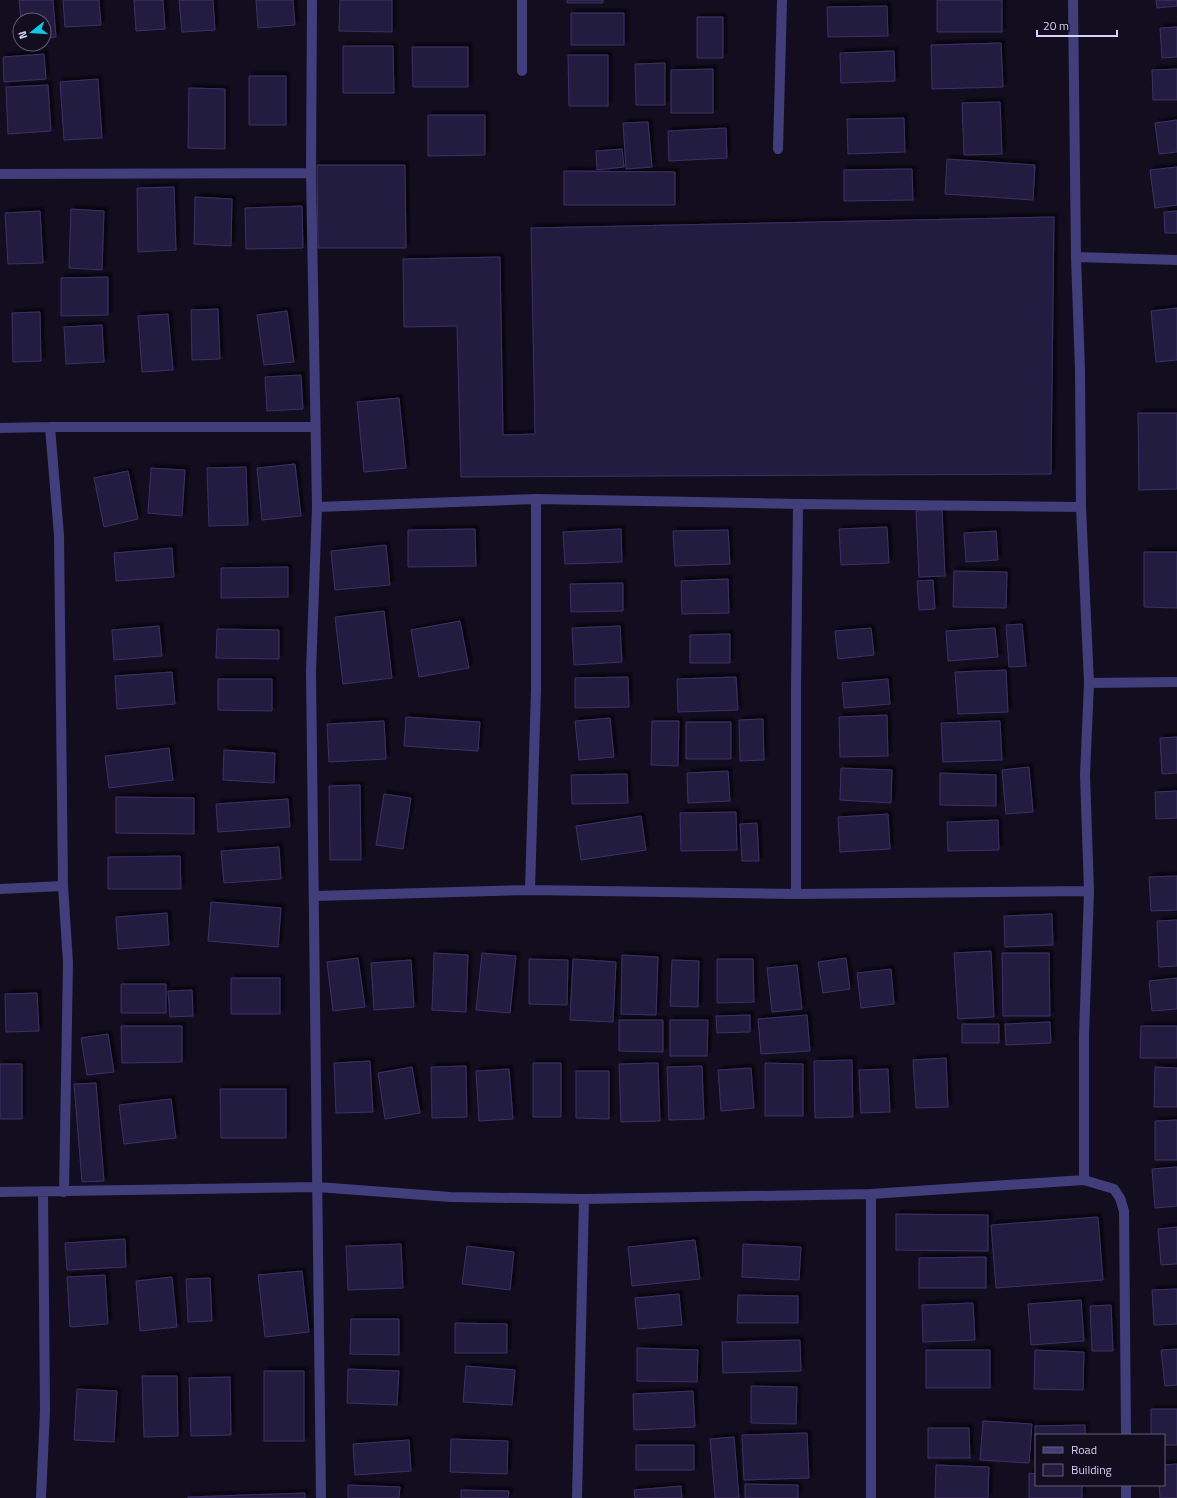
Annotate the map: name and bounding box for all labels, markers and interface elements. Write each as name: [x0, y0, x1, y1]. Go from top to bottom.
north arrow: [12, 12, 52, 52]
scale bar: [1037, 12, 1117, 38]
text: 20 m: [1043, 16, 1069, 35]
text: N: [14, 29, 31, 41]
legend: [1035, 1434, 1165, 1486]
text: Road: [1071, 1440, 1097, 1459]
text: Building: [1071, 1460, 1112, 1479]

